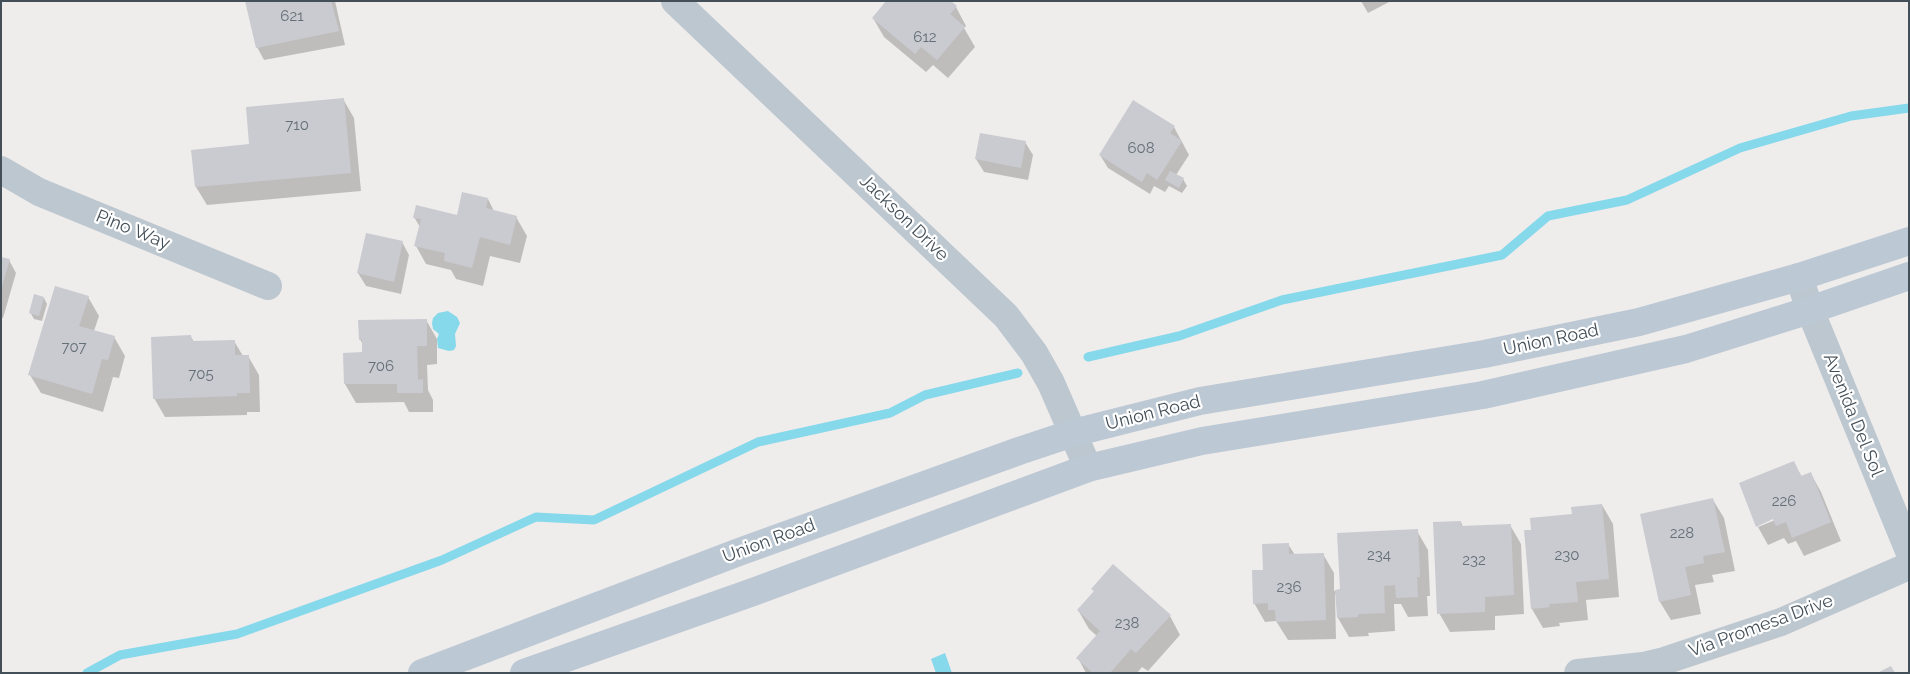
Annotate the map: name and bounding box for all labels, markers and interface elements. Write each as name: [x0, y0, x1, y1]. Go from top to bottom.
house number: 621: [280, 7, 304, 25]
house number: 612: [913, 28, 937, 46]
house number: 710: [285, 116, 309, 134]
house number: 608: [1127, 139, 1155, 157]
street label: Jackson Drive: [855, 170, 953, 266]
street label: Pino Way: [93, 205, 173, 255]
street label: Union Road: [1501, 319, 1601, 361]
house number: 707: [61, 338, 87, 356]
street label: Avenida Del Sol: [1818, 350, 1888, 480]
house number: 706: [368, 357, 394, 375]
house number: 705: [188, 365, 214, 383]
street label: Union Road: [1103, 391, 1203, 435]
house number: 226: [1772, 492, 1796, 510]
street label: Union Road: [720, 514, 818, 568]
house number: 228: [1670, 524, 1694, 542]
house number: 234: [1367, 546, 1391, 564]
house number: 230: [1554, 546, 1580, 564]
house number: 232: [1462, 551, 1486, 569]
house number: 236: [1277, 578, 1301, 596]
street label: Via Promesa Drive: [1686, 590, 1836, 662]
house number: 238: [1115, 614, 1139, 632]

